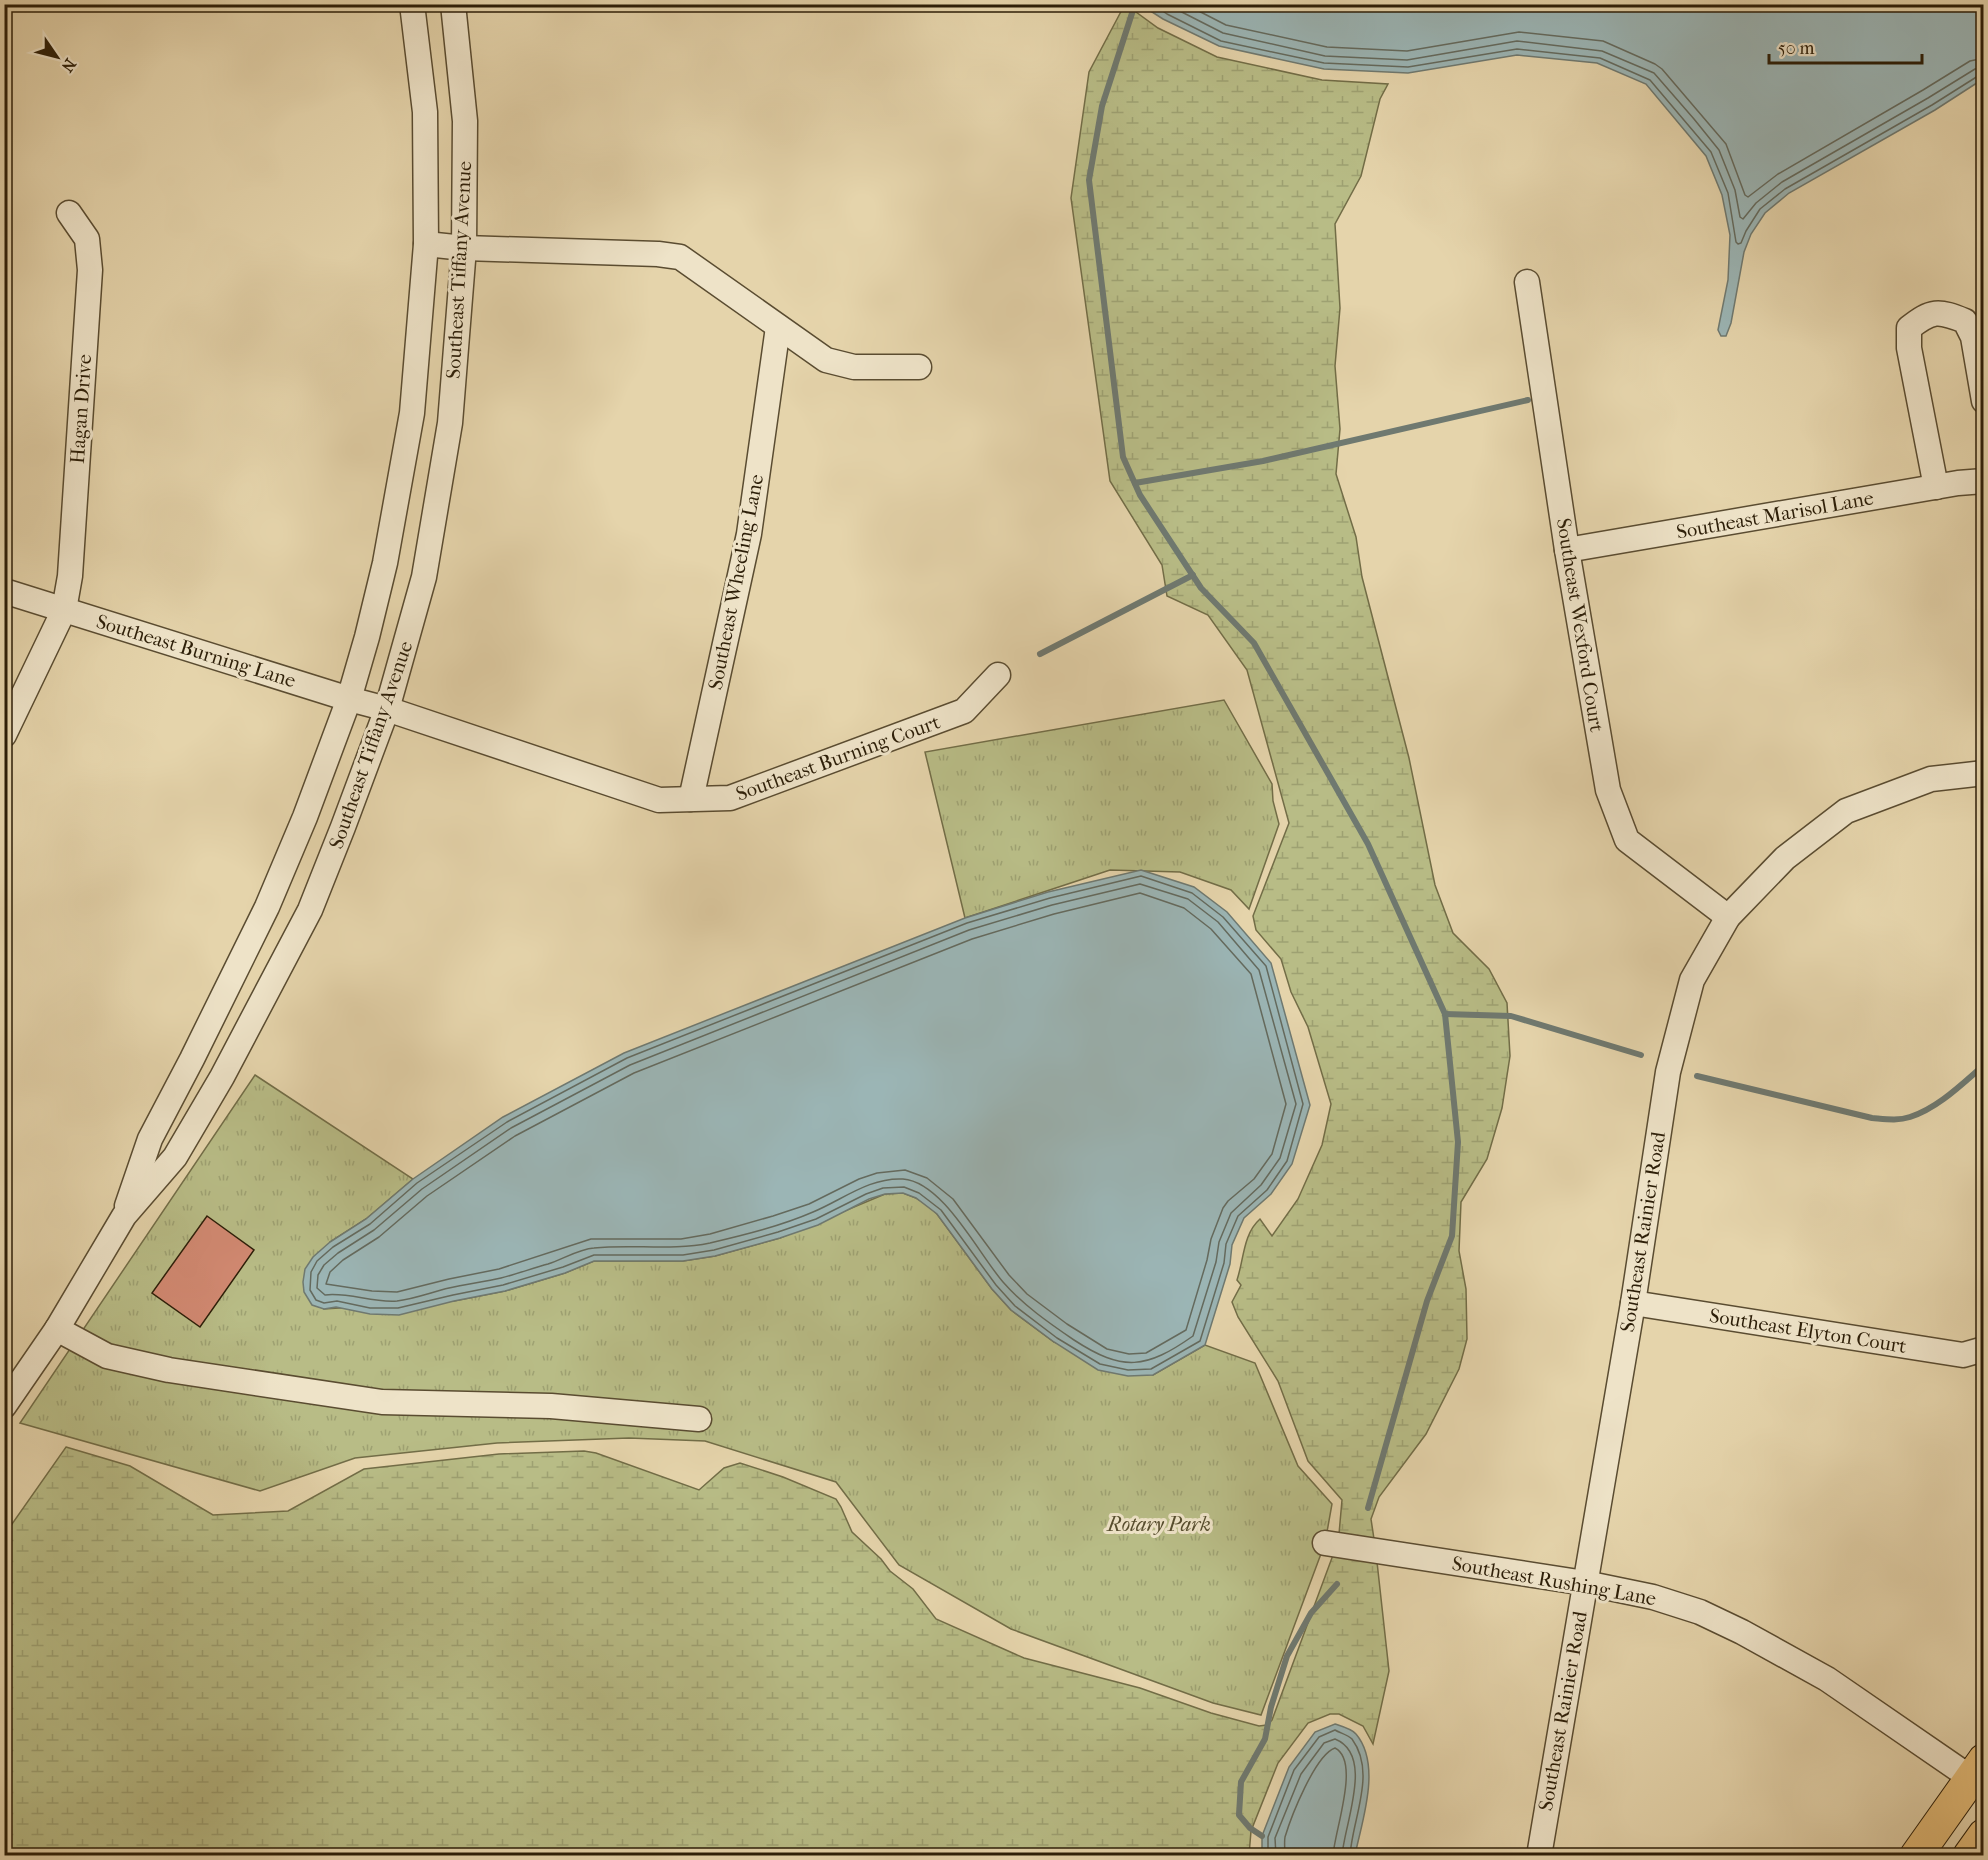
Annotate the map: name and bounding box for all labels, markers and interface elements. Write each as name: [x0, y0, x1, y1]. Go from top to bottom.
north arrow: [27, 27, 87, 87]
scale bar: [1769, 27, 1922, 65]
text: 50 m: [1778, 38, 1815, 59]
text: N: [57, 55, 80, 76]
street label: Southeast Tiffany Avenue: [442, 160, 476, 380]
street label: Hagan Drive: [66, 353, 96, 465]
street label: Southeast Wheeling Lane: [704, 472, 768, 692]
street label: Southeast Marisol Lane: [1675, 486, 1875, 544]
street label: Southeast Wexford Court: [1552, 516, 1608, 734]
street label: Southeast Burning Lane: [93, 610, 299, 692]
street label: Southeast Tiffany Avenue: [325, 638, 417, 852]
street label: Southeast Burning Court: [733, 710, 943, 806]
street label: Southeast Rainier Road: [1616, 1129, 1670, 1334]
street label: Southeast Elyton Court: [1708, 1304, 1908, 1358]
park label: Rotary Park: [1105, 1513, 1211, 1536]
street label: Southeast Rushing Lane: [1450, 1552, 1658, 1610]
street label: Southeast Rainier Road: [1534, 1608, 1592, 1813]

